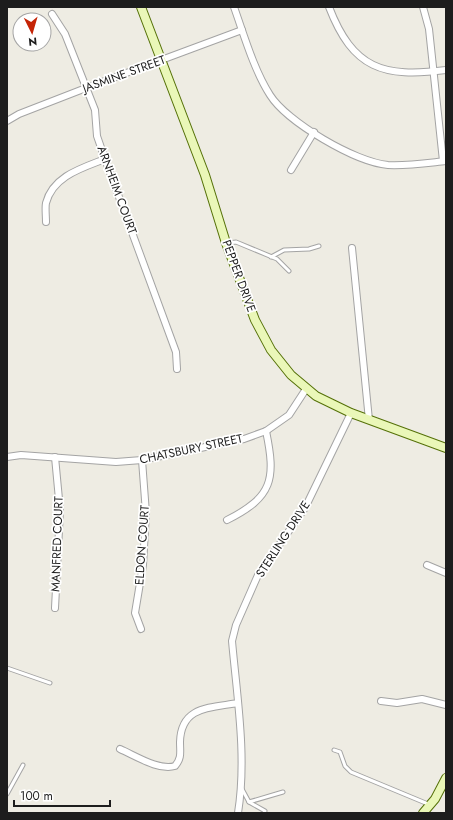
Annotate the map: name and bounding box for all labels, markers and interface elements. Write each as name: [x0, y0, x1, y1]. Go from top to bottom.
north arrow: [12, 12, 52, 52]
text: N: [28, 34, 38, 50]
street label: JASMINE STREET: [78, 50, 168, 98]
street label: ARNHEIM COURT: [93, 143, 141, 237]
street label: PEPPER DRIVE: [218, 237, 260, 315]
street label: CHATSBURY STREET: [138, 429, 245, 469]
street label: MANFRED COURT: [46, 496, 68, 592]
street label: STERLING DRIVE: [251, 497, 315, 581]
street label: ELDON COURT: [130, 504, 154, 586]
scale bar: [14, 782, 110, 808]
text: 100 m: [20, 787, 53, 805]

